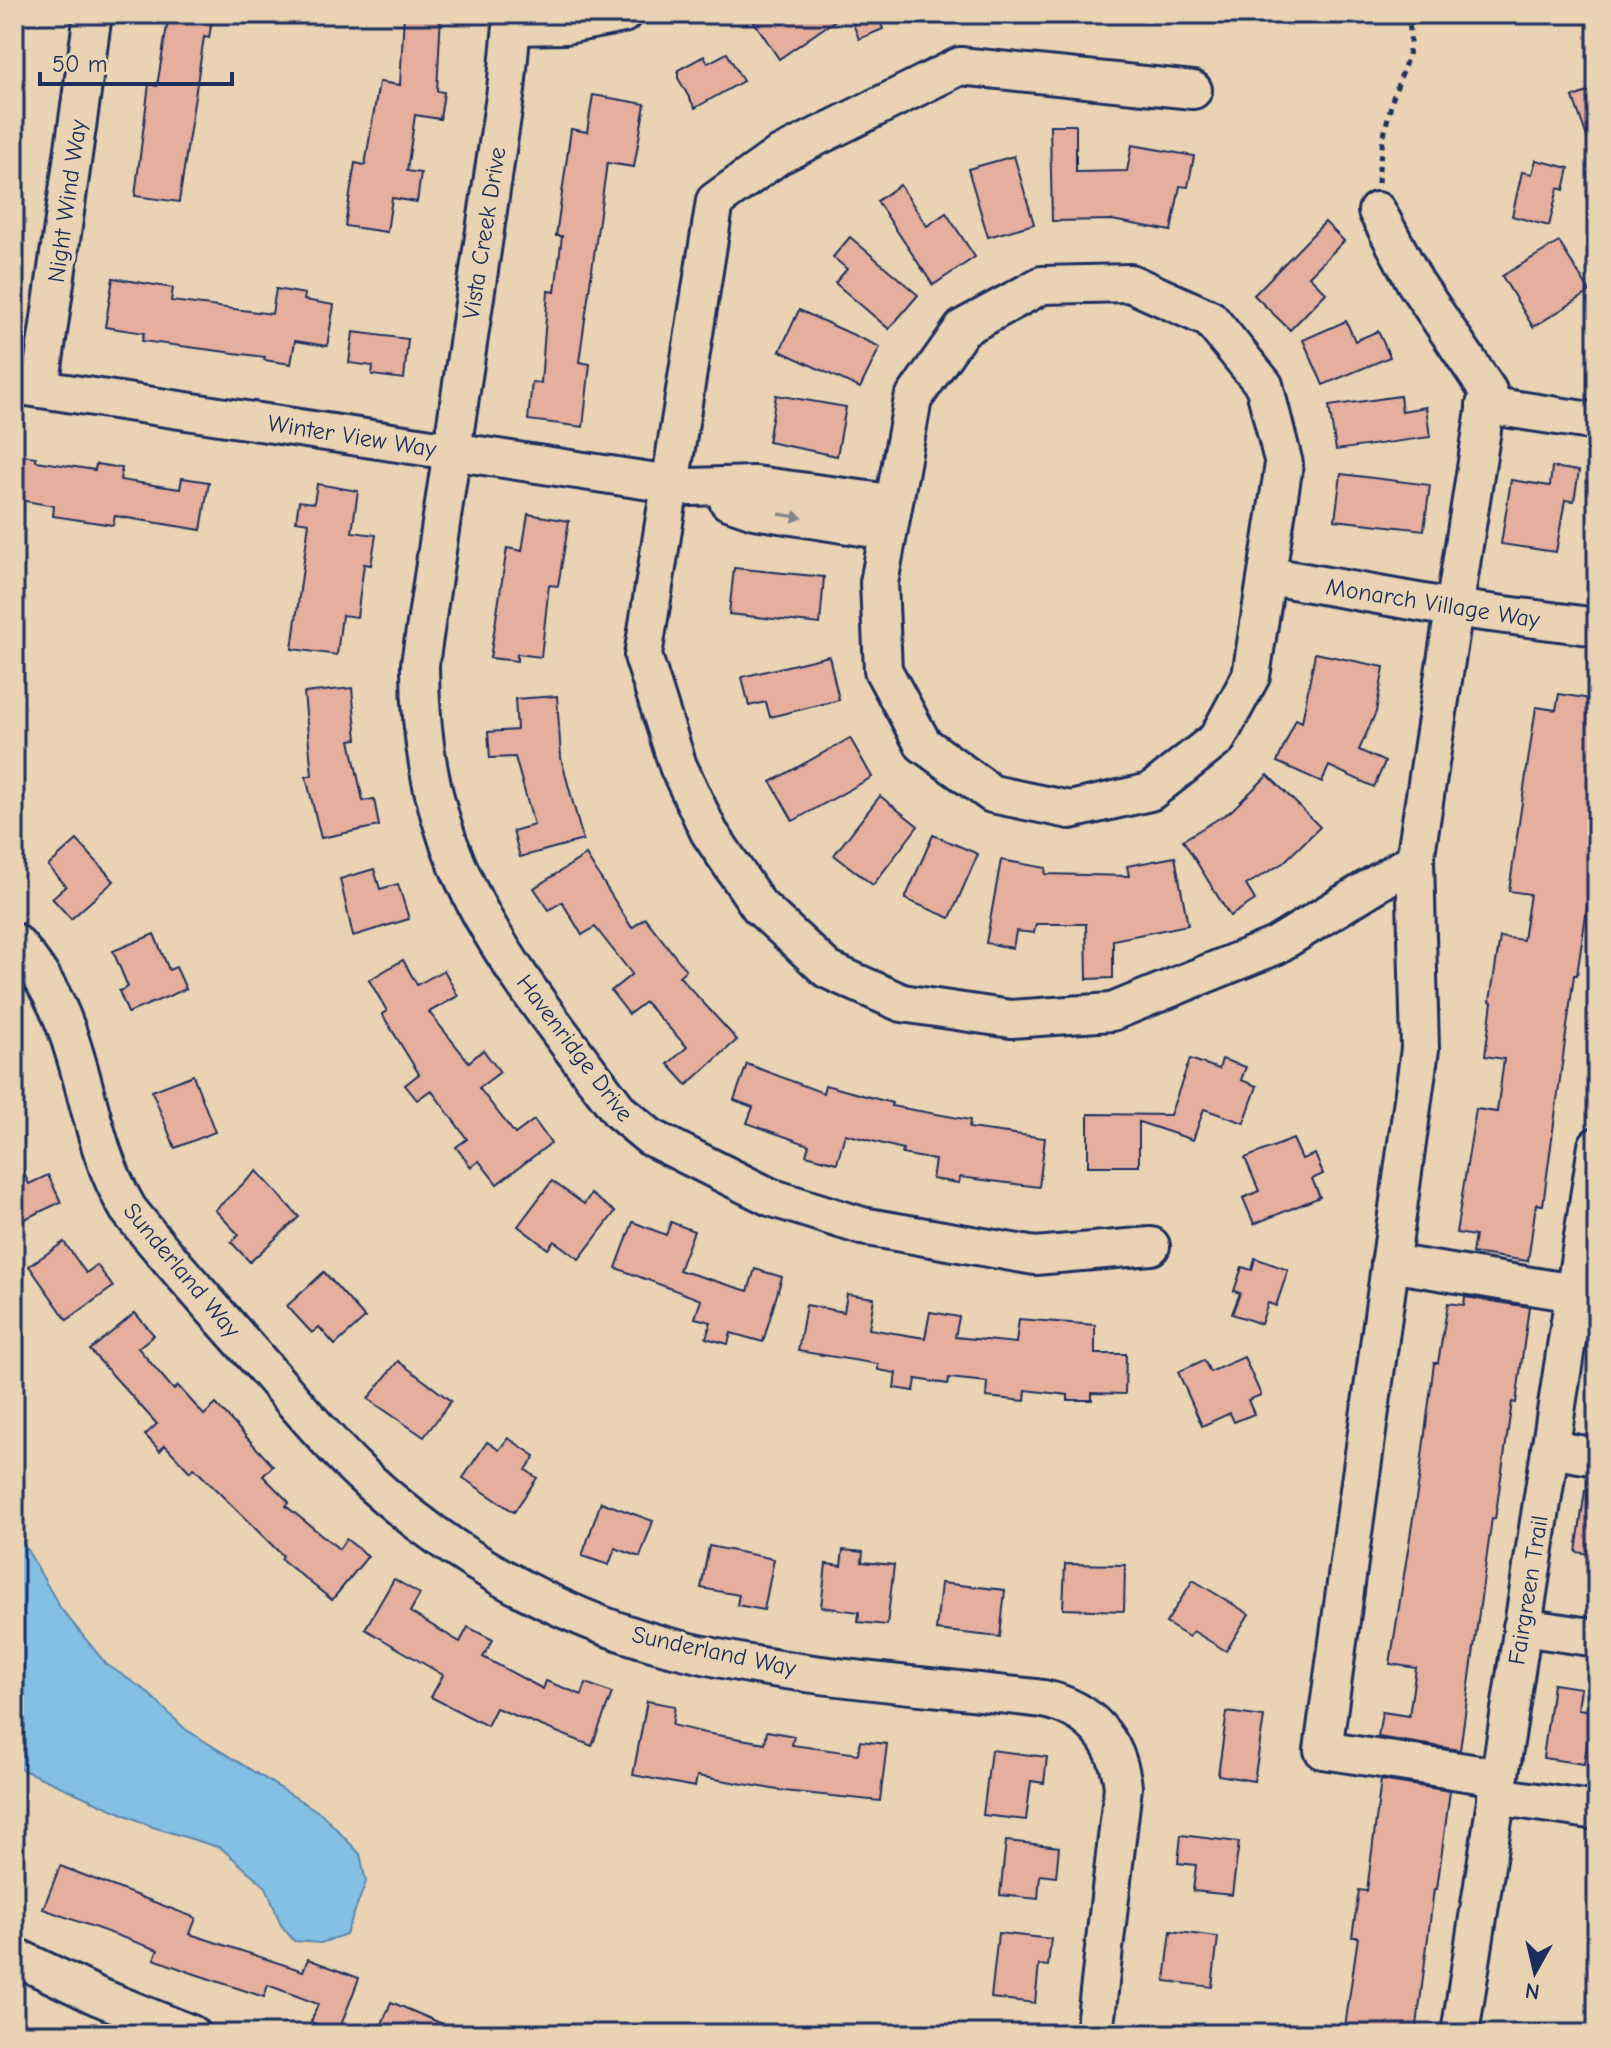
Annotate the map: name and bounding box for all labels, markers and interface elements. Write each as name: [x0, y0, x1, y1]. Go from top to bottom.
scale bar: [40, 36, 232, 86]
text: 50 m: [52, 50, 108, 78]
street label: Night Wind Way: [42, 117, 92, 284]
street label: Vista Creek Drive: [457, 145, 511, 321]
street label: Winter View Way: [266, 409, 439, 463]
one-way arrow: [779, 510, 804, 523]
street label: Monarch Village Way: [1324, 572, 1542, 634]
street label: Havenridge Drive: [511, 969, 639, 1127]
street label: Sunderland Way: [118, 1197, 247, 1343]
street label: Fairgreen Trail: [1502, 1513, 1554, 1667]
street label: Sunderland Way: [629, 1620, 799, 1682]
north arrow: [1495, 1932, 1575, 2012]
text: N: [1523, 1977, 1541, 2005]

